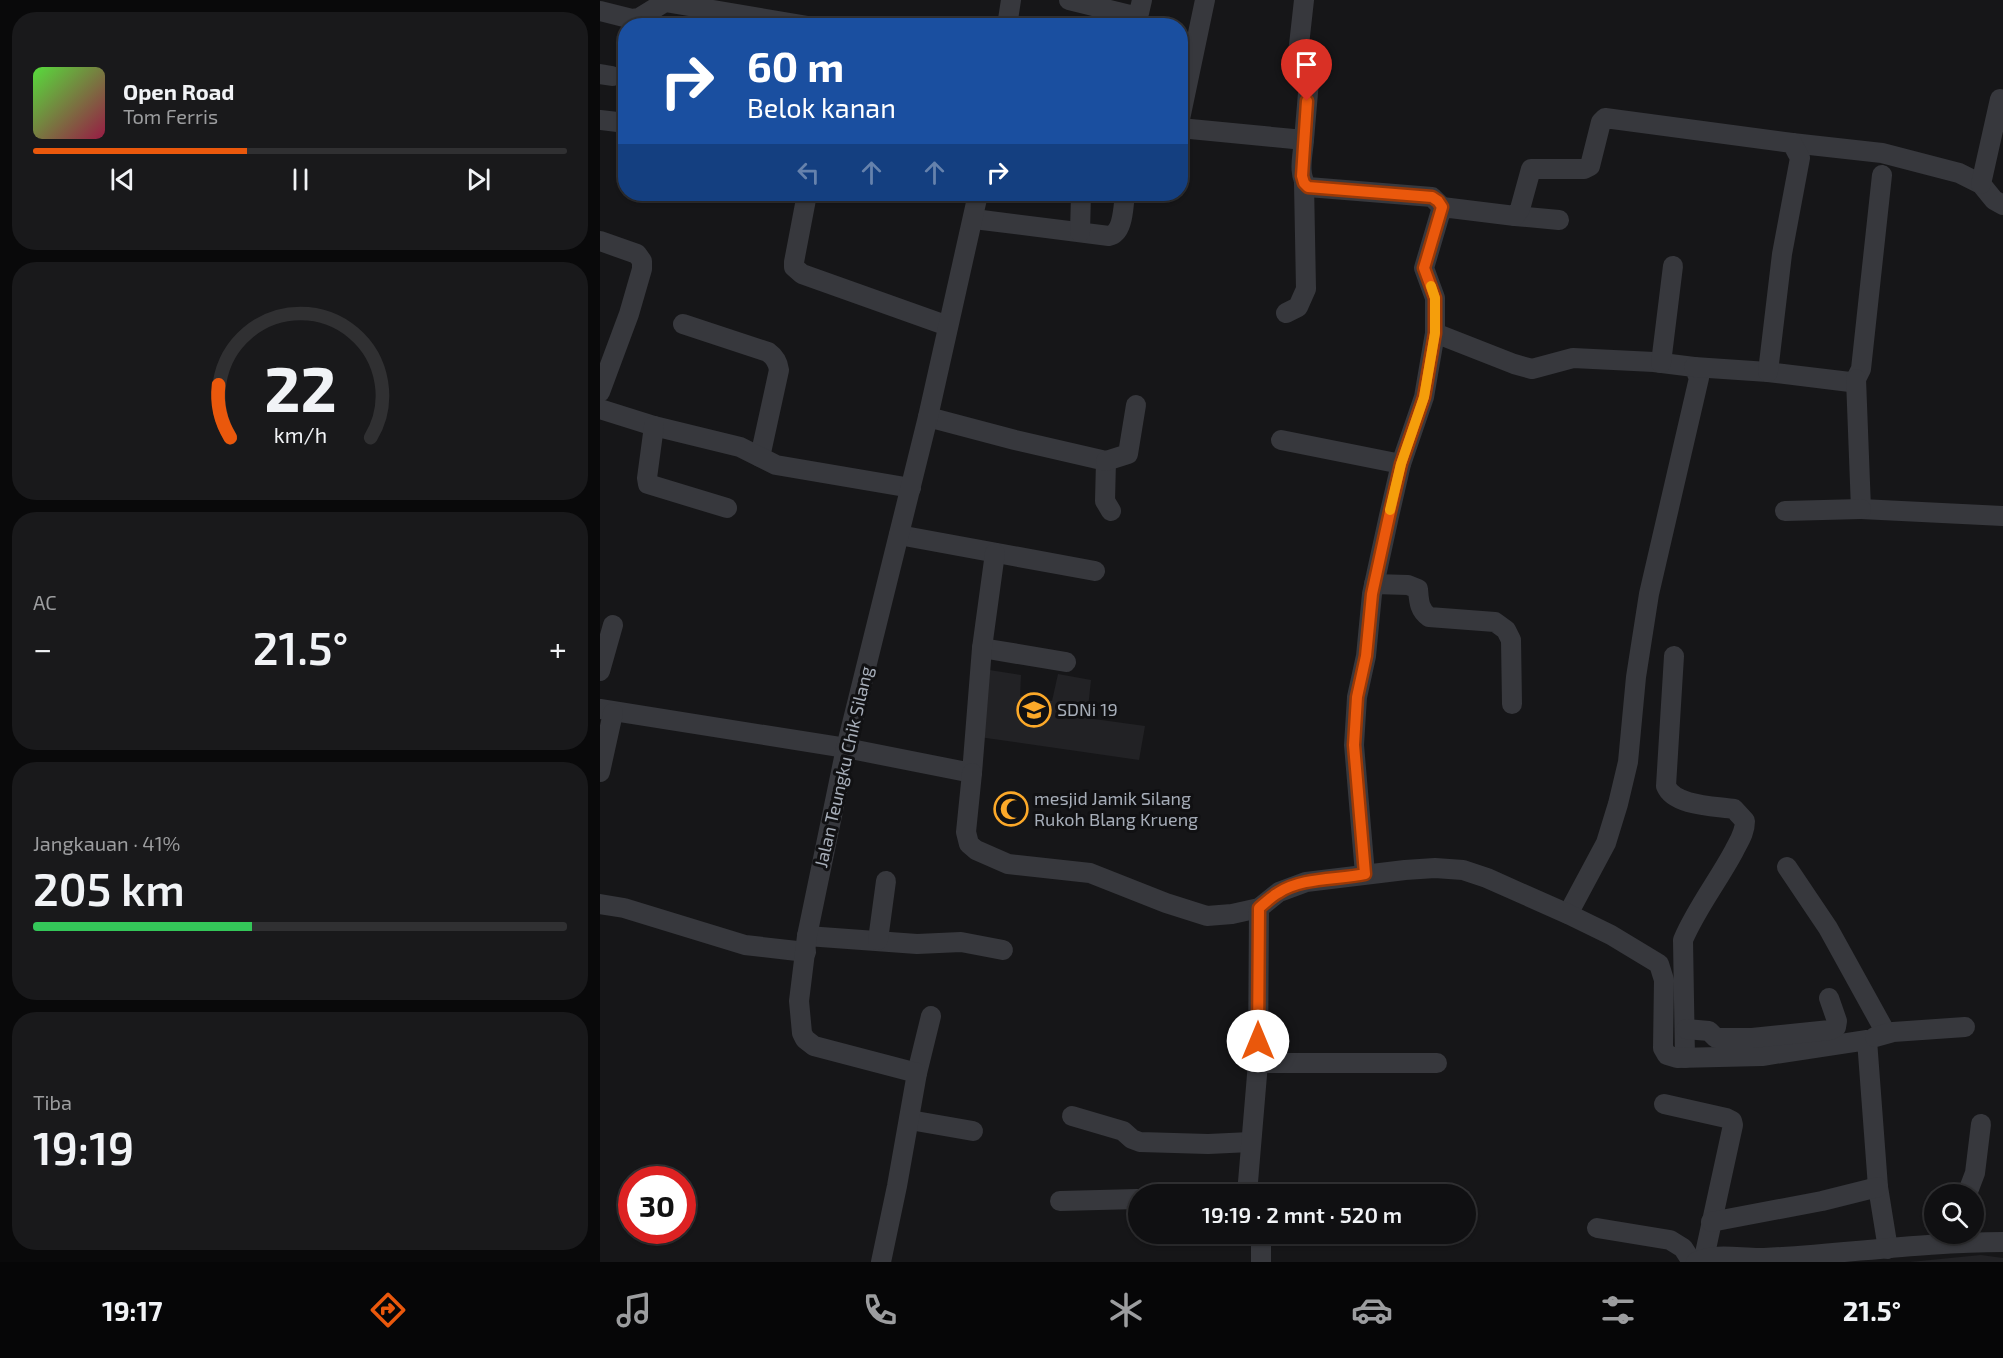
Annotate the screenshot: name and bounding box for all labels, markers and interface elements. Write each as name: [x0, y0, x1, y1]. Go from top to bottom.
pin: [1281, 39, 1332, 101]
text: 60 m: [747, 40, 844, 90]
icon: right: [648, 42, 726, 120]
icon: arrive: [1290, 48, 1323, 81]
text: Open Road: [123, 78, 235, 104]
text: Belok kanan: [747, 91, 896, 123]
text: Tom Ferris: [123, 104, 218, 128]
icon: left: [792, 156, 825, 189]
icon: ahead: [855, 156, 888, 189]
icon: ahead: [918, 156, 951, 189]
icon: right: [981, 156, 1014, 189]
icon: previous: [106, 163, 139, 196]
icon: pause: [284, 163, 317, 196]
icon: next: [462, 163, 495, 196]
text: 22: [264, 350, 336, 425]
text: km/h: [273, 422, 327, 447]
text: AC: [33, 590, 57, 614]
text: 21.5°: [253, 620, 348, 674]
text: −: [33, 628, 52, 668]
text: +: [549, 628, 567, 668]
street label: Jalan Teungku Chik Silang: [809, 664, 877, 870]
school or university icon: SDNi 19: [1016, 692, 1052, 728]
place label: SDNi 19: [1057, 698, 1118, 720]
place label: mesjid Jamik Silang Rukoh Blang Krueng: [1034, 787, 1198, 830]
mosque icon: mesjid Jamik Silang Rukoh Blang Krueng: [993, 791, 1029, 827]
text: Jangkauan · 41%: [33, 831, 181, 855]
text: 205 km: [33, 861, 185, 915]
position arrow: [1226, 1009, 1290, 1073]
text: Tiba: [33, 1090, 72, 1114]
text: 19:19: [33, 1120, 134, 1174]
speed limit sign: 30: [618, 1166, 696, 1244]
map controls: [1924, 1184, 1984, 1244]
button: search: [1924, 1184, 1984, 1244]
text: 19:19 · 2 mnt · 520 m: [1202, 1201, 1402, 1227]
icon: directions: [367, 1289, 409, 1331]
icon: music: [613, 1289, 655, 1331]
icon: phone: [859, 1289, 901, 1331]
icon: climate: [1105, 1289, 1147, 1331]
icon: car: [1351, 1289, 1393, 1331]
icon: filters: [1597, 1289, 1639, 1331]
text: 19:17: [102, 1294, 162, 1326]
text: 21.5°: [1843, 1294, 1901, 1326]

